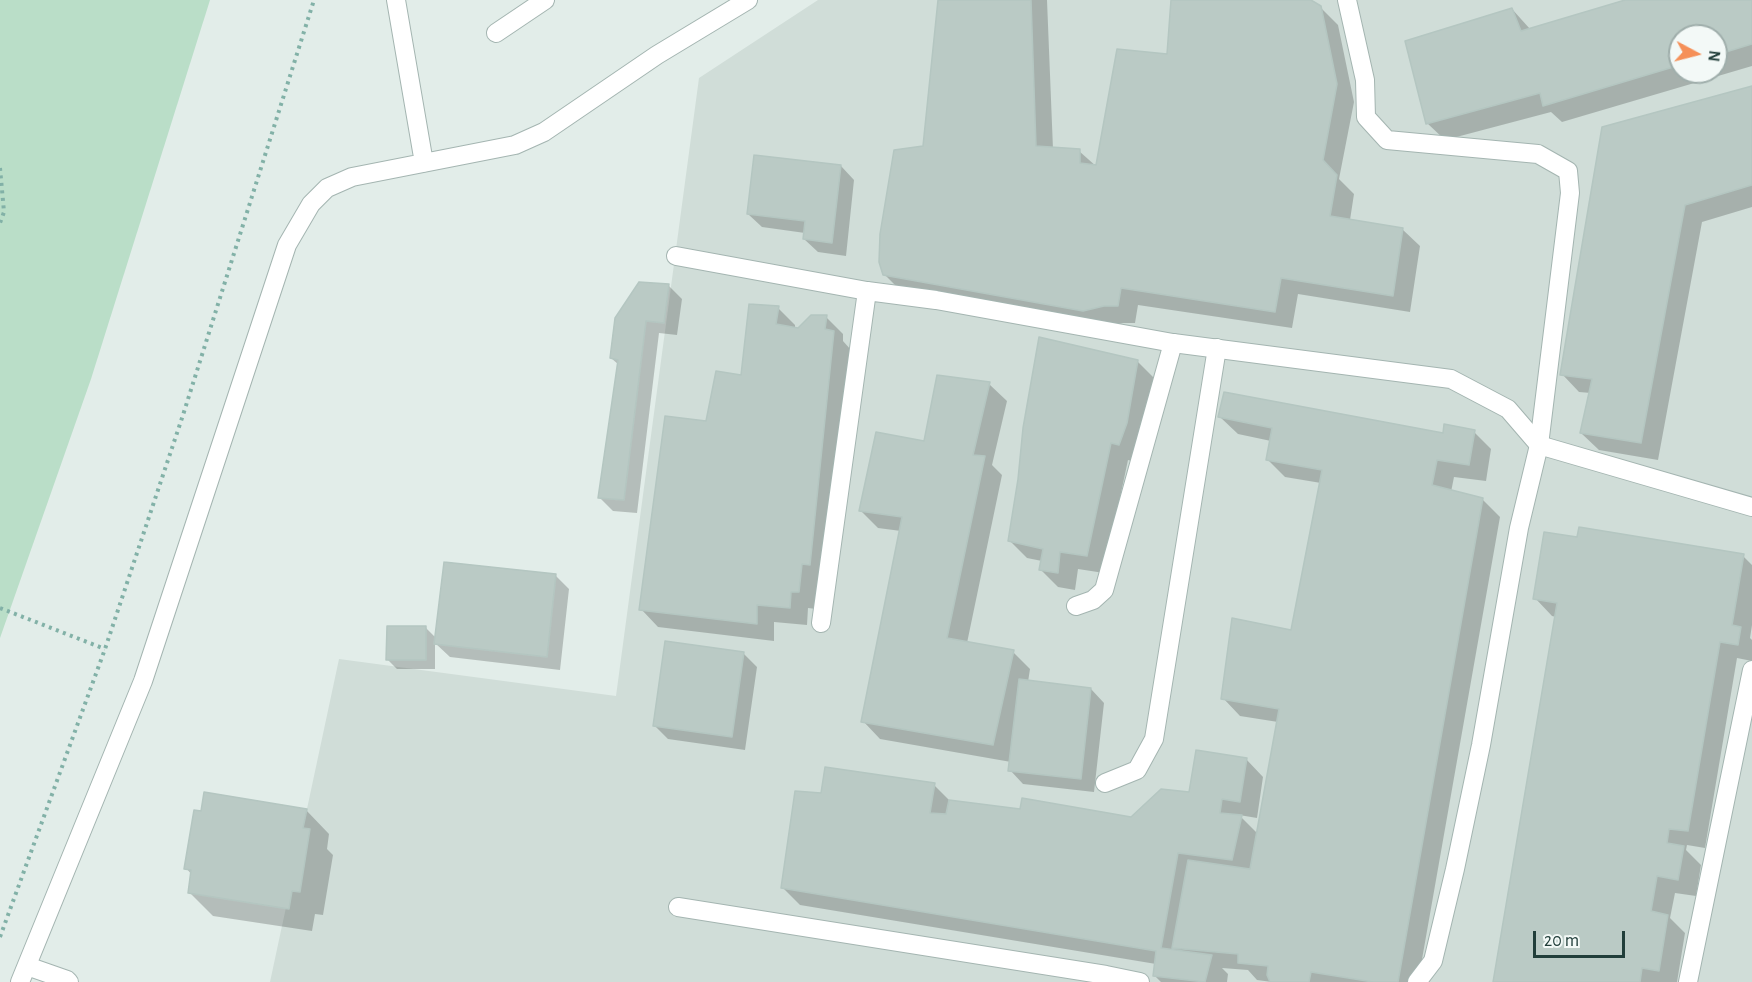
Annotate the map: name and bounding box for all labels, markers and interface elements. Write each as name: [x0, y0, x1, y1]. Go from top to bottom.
north arrow: [1668, 24, 1728, 84]
text: N: [1705, 49, 1722, 62]
scale bar: [1536, 919, 1628, 957]
text: 20 m: [1544, 932, 1579, 950]

